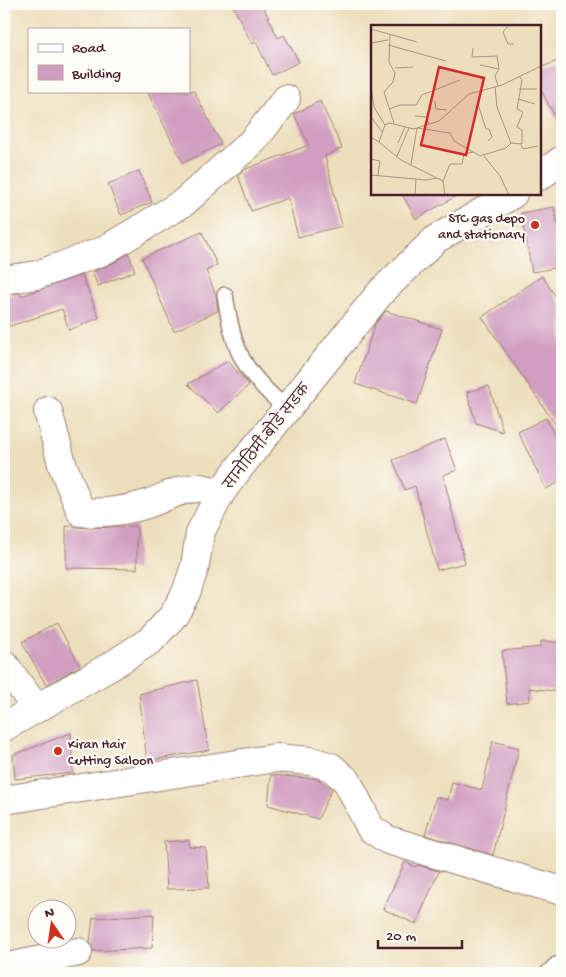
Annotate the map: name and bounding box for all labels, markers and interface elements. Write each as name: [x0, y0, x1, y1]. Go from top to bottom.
inset map: [371, 25, 541, 195]
legend: [28, 28, 190, 92]
text: Road: [72, 40, 106, 58]
text: Building: [71, 66, 121, 84]
place label: STC gas depo and stationary: [438, 211, 525, 244]
marker: STC gas depo and stationary: [529, 219, 541, 231]
street label: सानोठिमी-बोडे सडक: [217, 377, 315, 495]
place label: Kiran Hair Cutting Saloon: [68, 737, 153, 770]
marker: Kiran Hair Cutting Saloon: [52, 745, 64, 757]
north arrow: [28, 900, 78, 950]
text: N: [43, 904, 56, 923]
scale bar: [378, 917, 462, 949]
text: 20 m: [386, 928, 416, 946]

